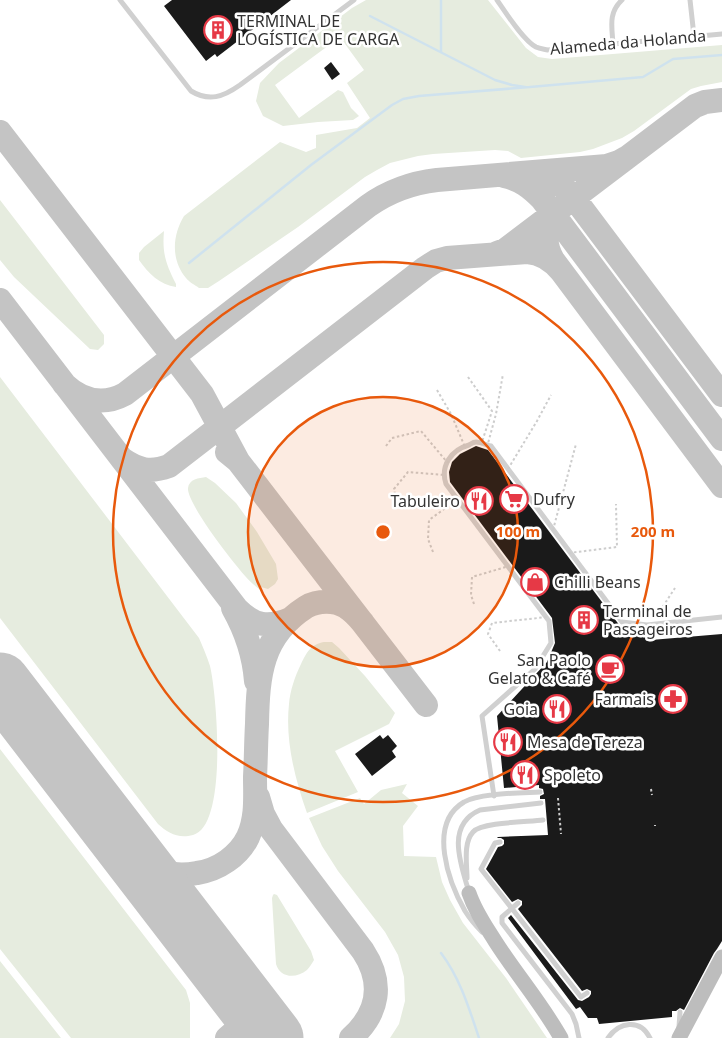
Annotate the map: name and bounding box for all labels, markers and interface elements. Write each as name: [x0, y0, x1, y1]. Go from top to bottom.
place label: TERMINAL DE LOGÍSTICA DE CARGA: [237, 10, 400, 50]
building icon: TERMINAL DE LOGÍSTICA DE CARGA: [203, 15, 233, 45]
street label: Alameda da Holanda: [549, 24, 707, 60]
supermarket icon: Dufry: [499, 484, 529, 514]
restaurant icon: Tabuleiro: [464, 486, 494, 516]
place label: Dufry: [533, 488, 576, 510]
place label: Tabuleiro: [390, 490, 460, 512]
text: 100 m: [496, 521, 540, 541]
text: 200 m: [631, 521, 675, 541]
centre of rings: [374, 523, 392, 541]
shop icon: Chilli Beans: [520, 567, 550, 597]
place label: Chilli Beans: [554, 571, 641, 593]
place label: Terminal de Passageiros: [603, 600, 693, 640]
building icon: Terminal de Passageiros: [569, 605, 599, 635]
place label: San Paolo Gelato & Café: [488, 649, 591, 689]
cafe icon: San Paolo Gelato & Café: [595, 654, 625, 684]
pharmacy icon: Farmais: [658, 684, 688, 714]
place label: Farmais: [594, 688, 654, 710]
restaurant icon: Goia: [542, 694, 572, 724]
place label: Goia: [504, 698, 538, 720]
restaurant icon: Mesa de Tereza: [493, 727, 523, 757]
place label: Mesa de Tereza: [527, 731, 643, 753]
restaurant icon: Spoleto: [510, 760, 540, 790]
place label: Spoleto: [544, 764, 601, 786]

